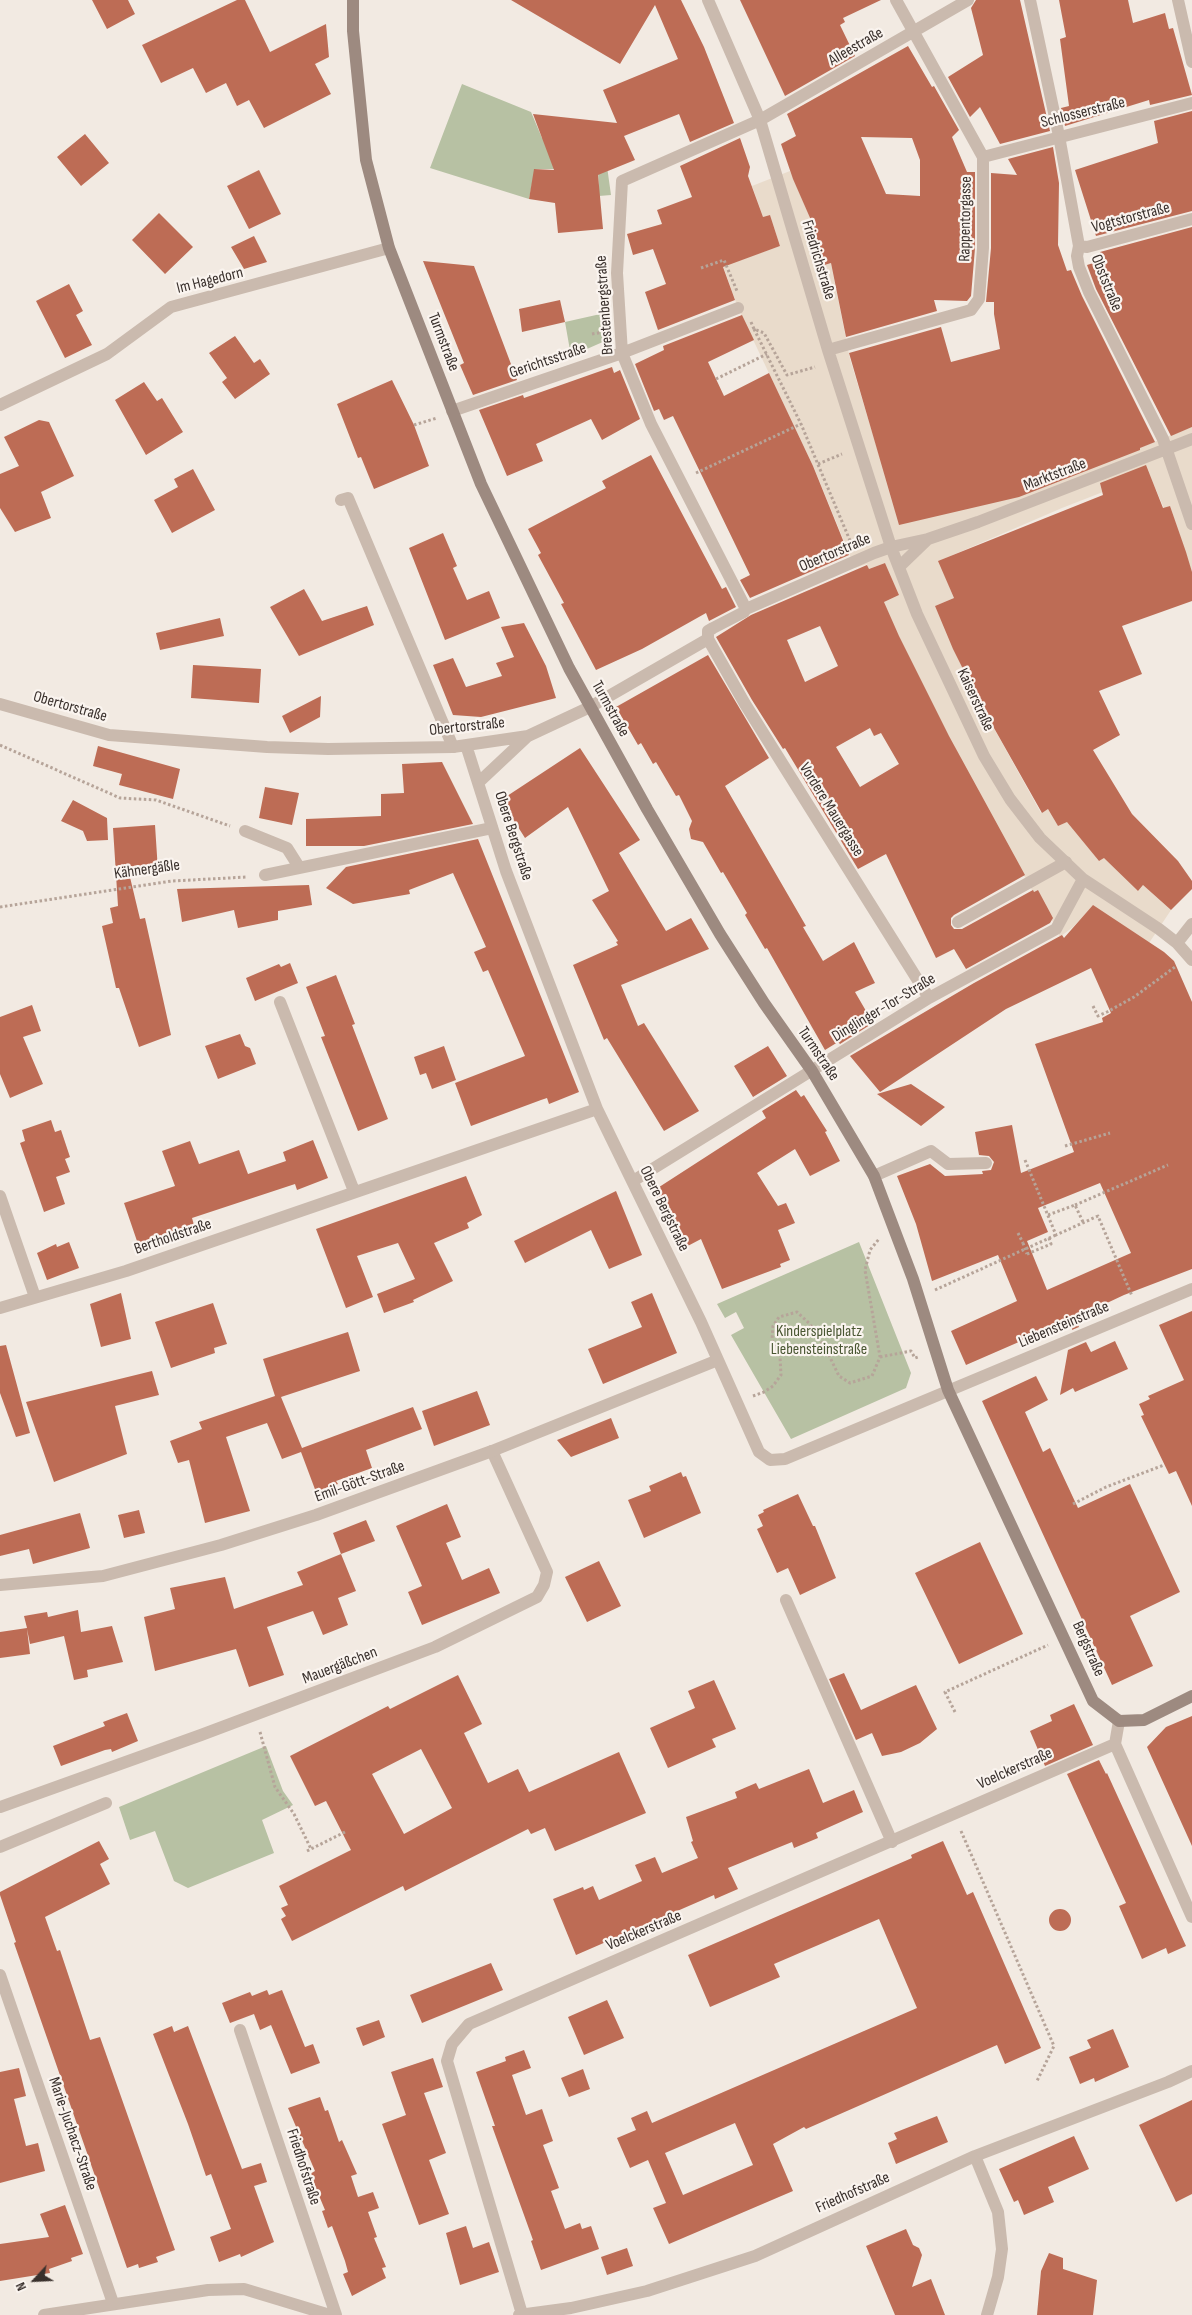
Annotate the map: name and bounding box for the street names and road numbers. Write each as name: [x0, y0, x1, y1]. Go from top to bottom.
street label: Alleestraße: [825, 24, 887, 70]
street label: Schlosserstraße: [1039, 93, 1127, 133]
street label: Rappentorgasse: [956, 176, 976, 262]
street label: Vogtstorstraße: [1090, 198, 1172, 238]
street label: Friedrichstraße: [797, 218, 839, 302]
street label: Obststraße: [1086, 252, 1126, 314]
street label: Brestenbergstraße: [592, 255, 618, 355]
street label: Im Hagedorn: [175, 263, 245, 299]
street label: Turmstraße: [423, 310, 463, 374]
street label: Gerichtsstraße: [507, 339, 589, 383]
street label: Marktstraße: [1021, 454, 1089, 496]
street label: Obertorstraße: [796, 529, 874, 577]
street label: Kaiserstraße: [952, 666, 998, 734]
street label: Turmstraße: [587, 678, 633, 740]
street label: Obertorstraße: [31, 687, 109, 727]
street label: Obertorstraße: [428, 713, 506, 741]
street label: Vordere Mauergasse: [794, 759, 868, 861]
street label: Obere Bergstraße: [490, 789, 536, 883]
street label: Kähnergäßle: [113, 856, 181, 884]
street label: Dinglinger-Tor-Straße: [829, 970, 939, 1046]
street label: Turmstraße: [793, 1023, 843, 1085]
street label: Obere Bergstraße: [635, 1163, 693, 1255]
street label: Bertholdstraße: [132, 1215, 214, 1259]
street label: Liebensteinstraße: [1016, 1297, 1112, 1353]
street label: Emil-Gött-Straße: [312, 1457, 408, 1507]
street label: Bergstraße: [1067, 1618, 1109, 1680]
street label: Mauergäßchen: [300, 1643, 380, 1689]
street label: Voelckerstraße: [975, 1744, 1055, 1794]
street label: Voelckerstraße: [603, 1907, 685, 1955]
street label: Marie-Juchacz-Straße: [44, 2075, 100, 2193]
street label: Friedhofstraße: [282, 2126, 324, 2208]
street label: Friedhofstraße: [813, 2168, 893, 2218]

